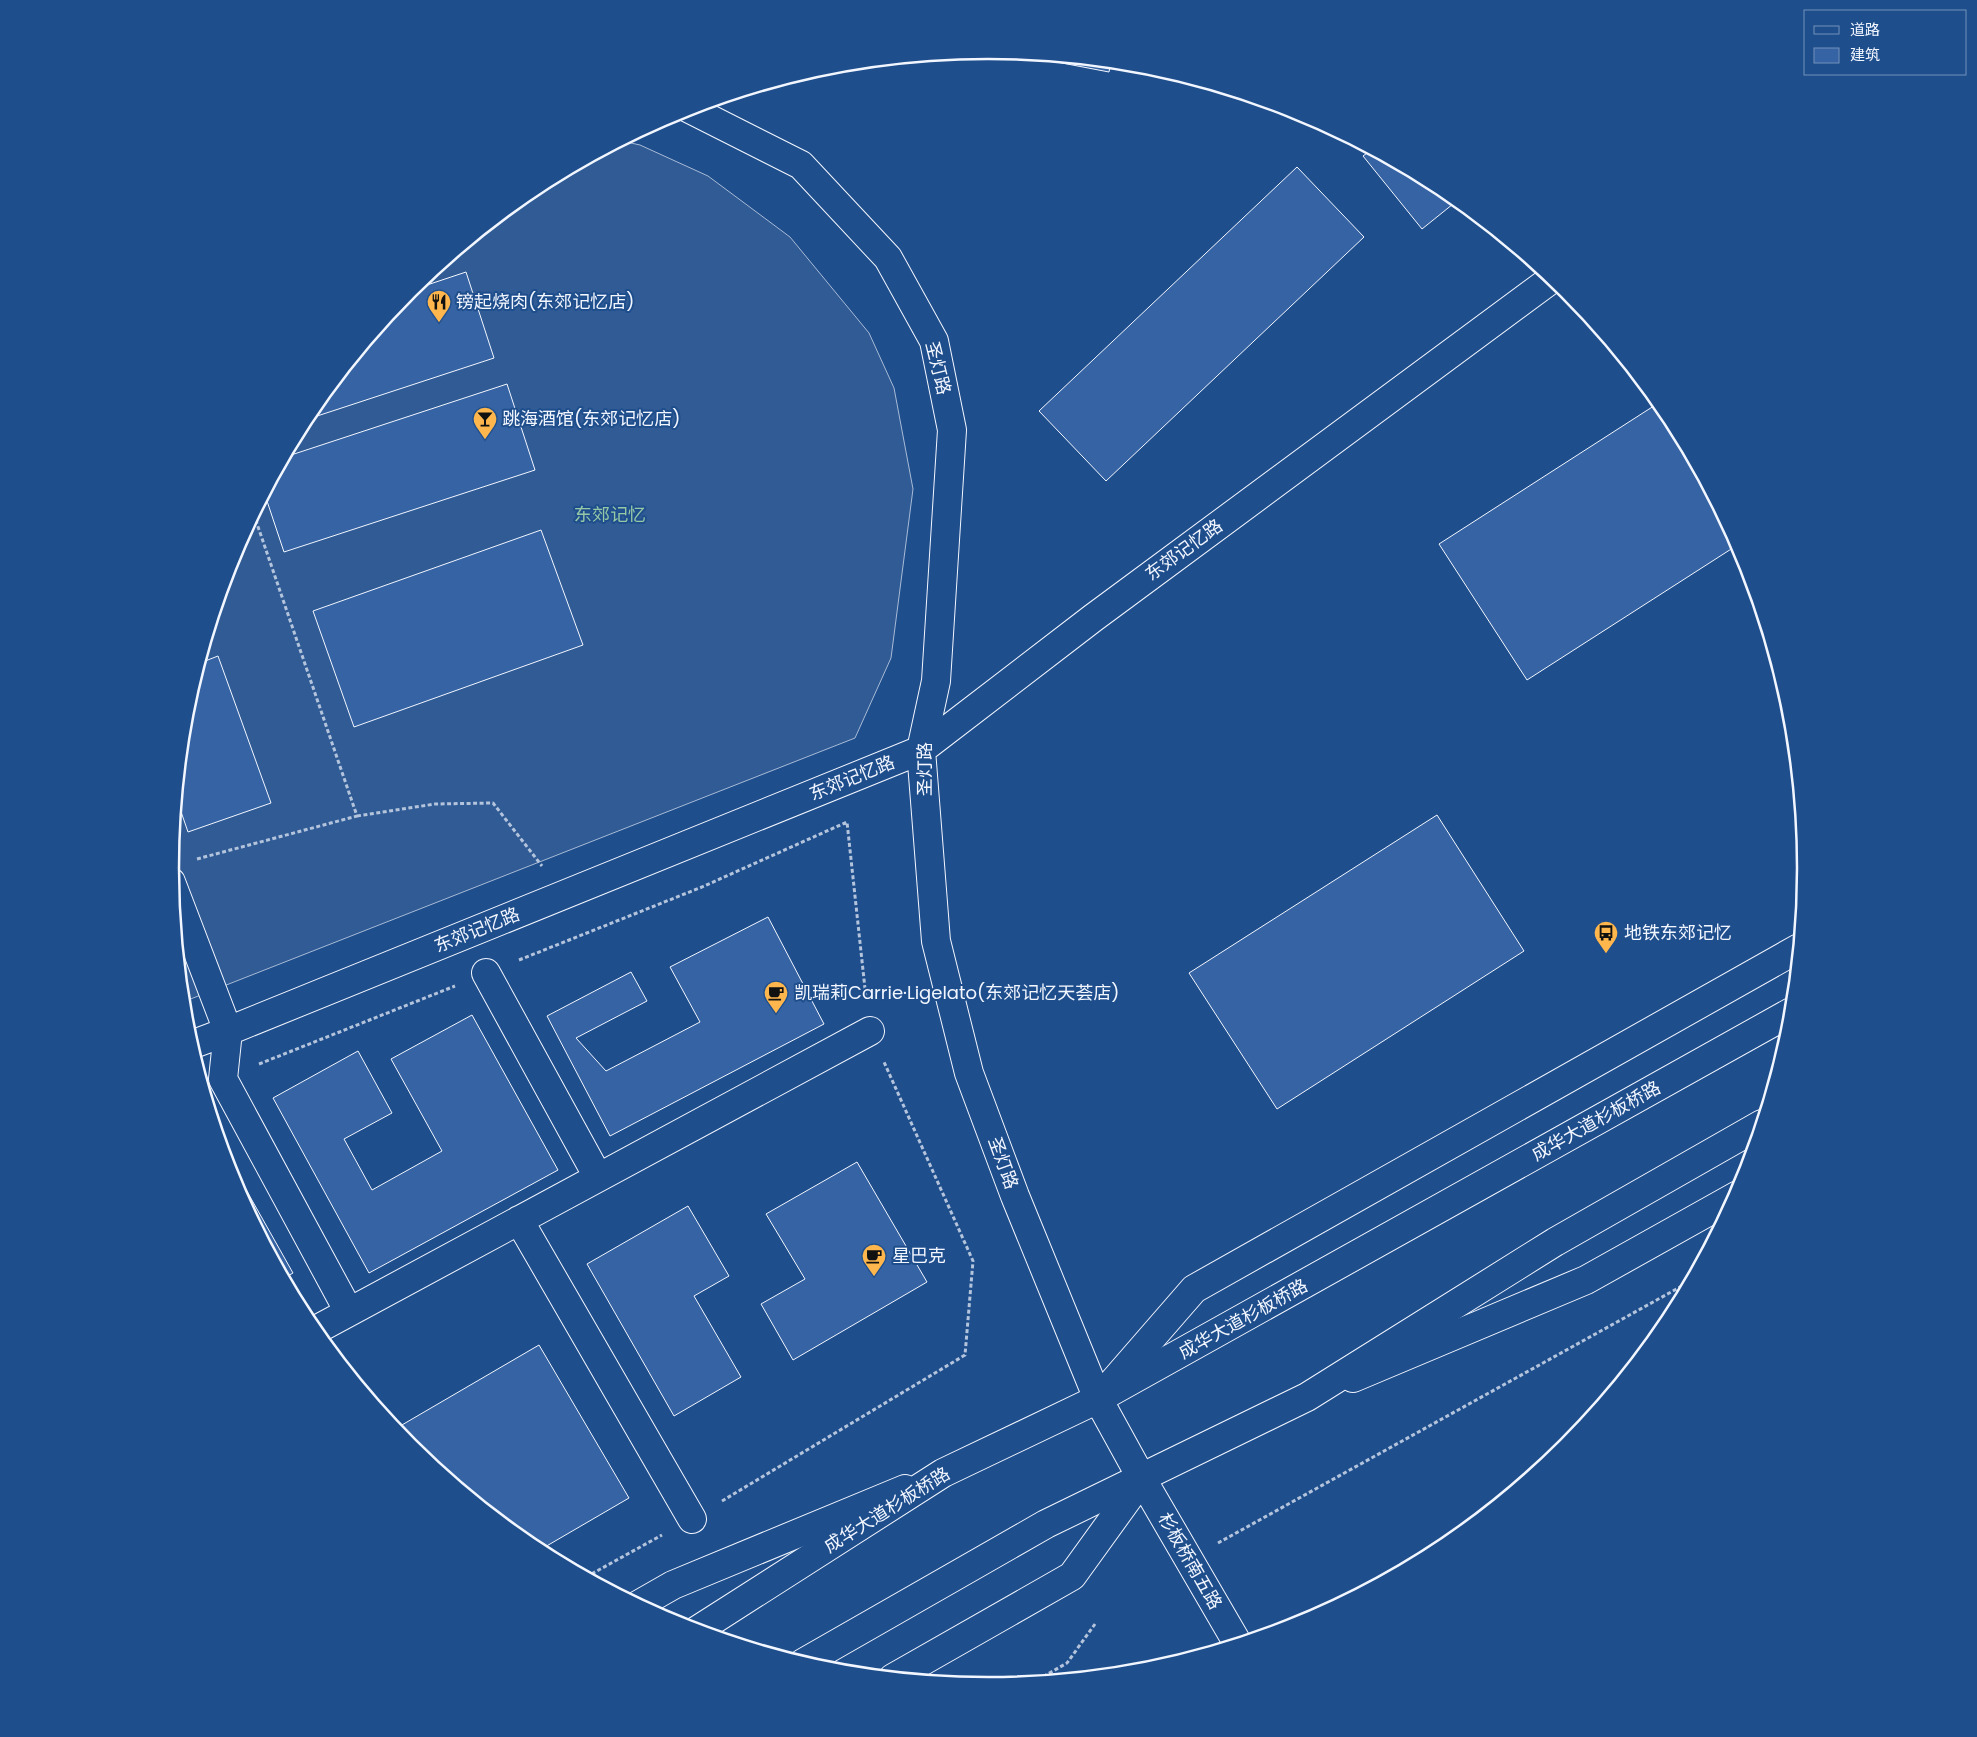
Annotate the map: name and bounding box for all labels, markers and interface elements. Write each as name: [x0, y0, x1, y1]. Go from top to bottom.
legend: [1804, 10, 1967, 75]
text: 道路: [1850, 19, 1880, 40]
text: 建筑: [1850, 44, 1880, 65]
restaurant icon: 镑起烧肉(东郊记忆店): [426, 289, 452, 323]
place label: 镑起烧肉(东郊记忆店): [456, 289, 634, 314]
street label: 圣灯路: [920, 339, 957, 397]
bar icon: 跳海酒馆(东郊记忆店): [472, 406, 498, 440]
place label: 跳海酒馆(东郊记忆店): [502, 406, 680, 431]
park label: 东郊记忆: [574, 502, 646, 527]
street label: 东郊记忆路: [1140, 513, 1227, 586]
street label: 圣灯路: [912, 742, 937, 796]
street label: 东郊记忆路: [805, 749, 898, 806]
street label: 东郊记忆路: [430, 901, 523, 958]
bus stop icon: 地铁东郊记忆: [1593, 920, 1619, 954]
place label: 地铁东郊记忆: [1624, 920, 1732, 945]
cafe icon: 凯瑞莉Carrie·Ligelato(东郊记忆天荟店): [763, 980, 789, 1014]
place label: 凯瑞莉Carrie·Ligelato(东郊记忆天荟店): [794, 980, 1119, 1005]
street label: 成华大道杉板桥路: [1527, 1075, 1665, 1166]
street label: 圣灯路: [982, 1133, 1024, 1192]
cafe icon: 星巴克: [861, 1243, 887, 1277]
place label: 星巴克: [892, 1243, 946, 1268]
street label: 成华大道杉板桥路: [1174, 1273, 1312, 1364]
street label: 成华大道杉板桥路: [819, 1461, 954, 1558]
street label: 杉板桥南五路: [1153, 1508, 1228, 1614]

